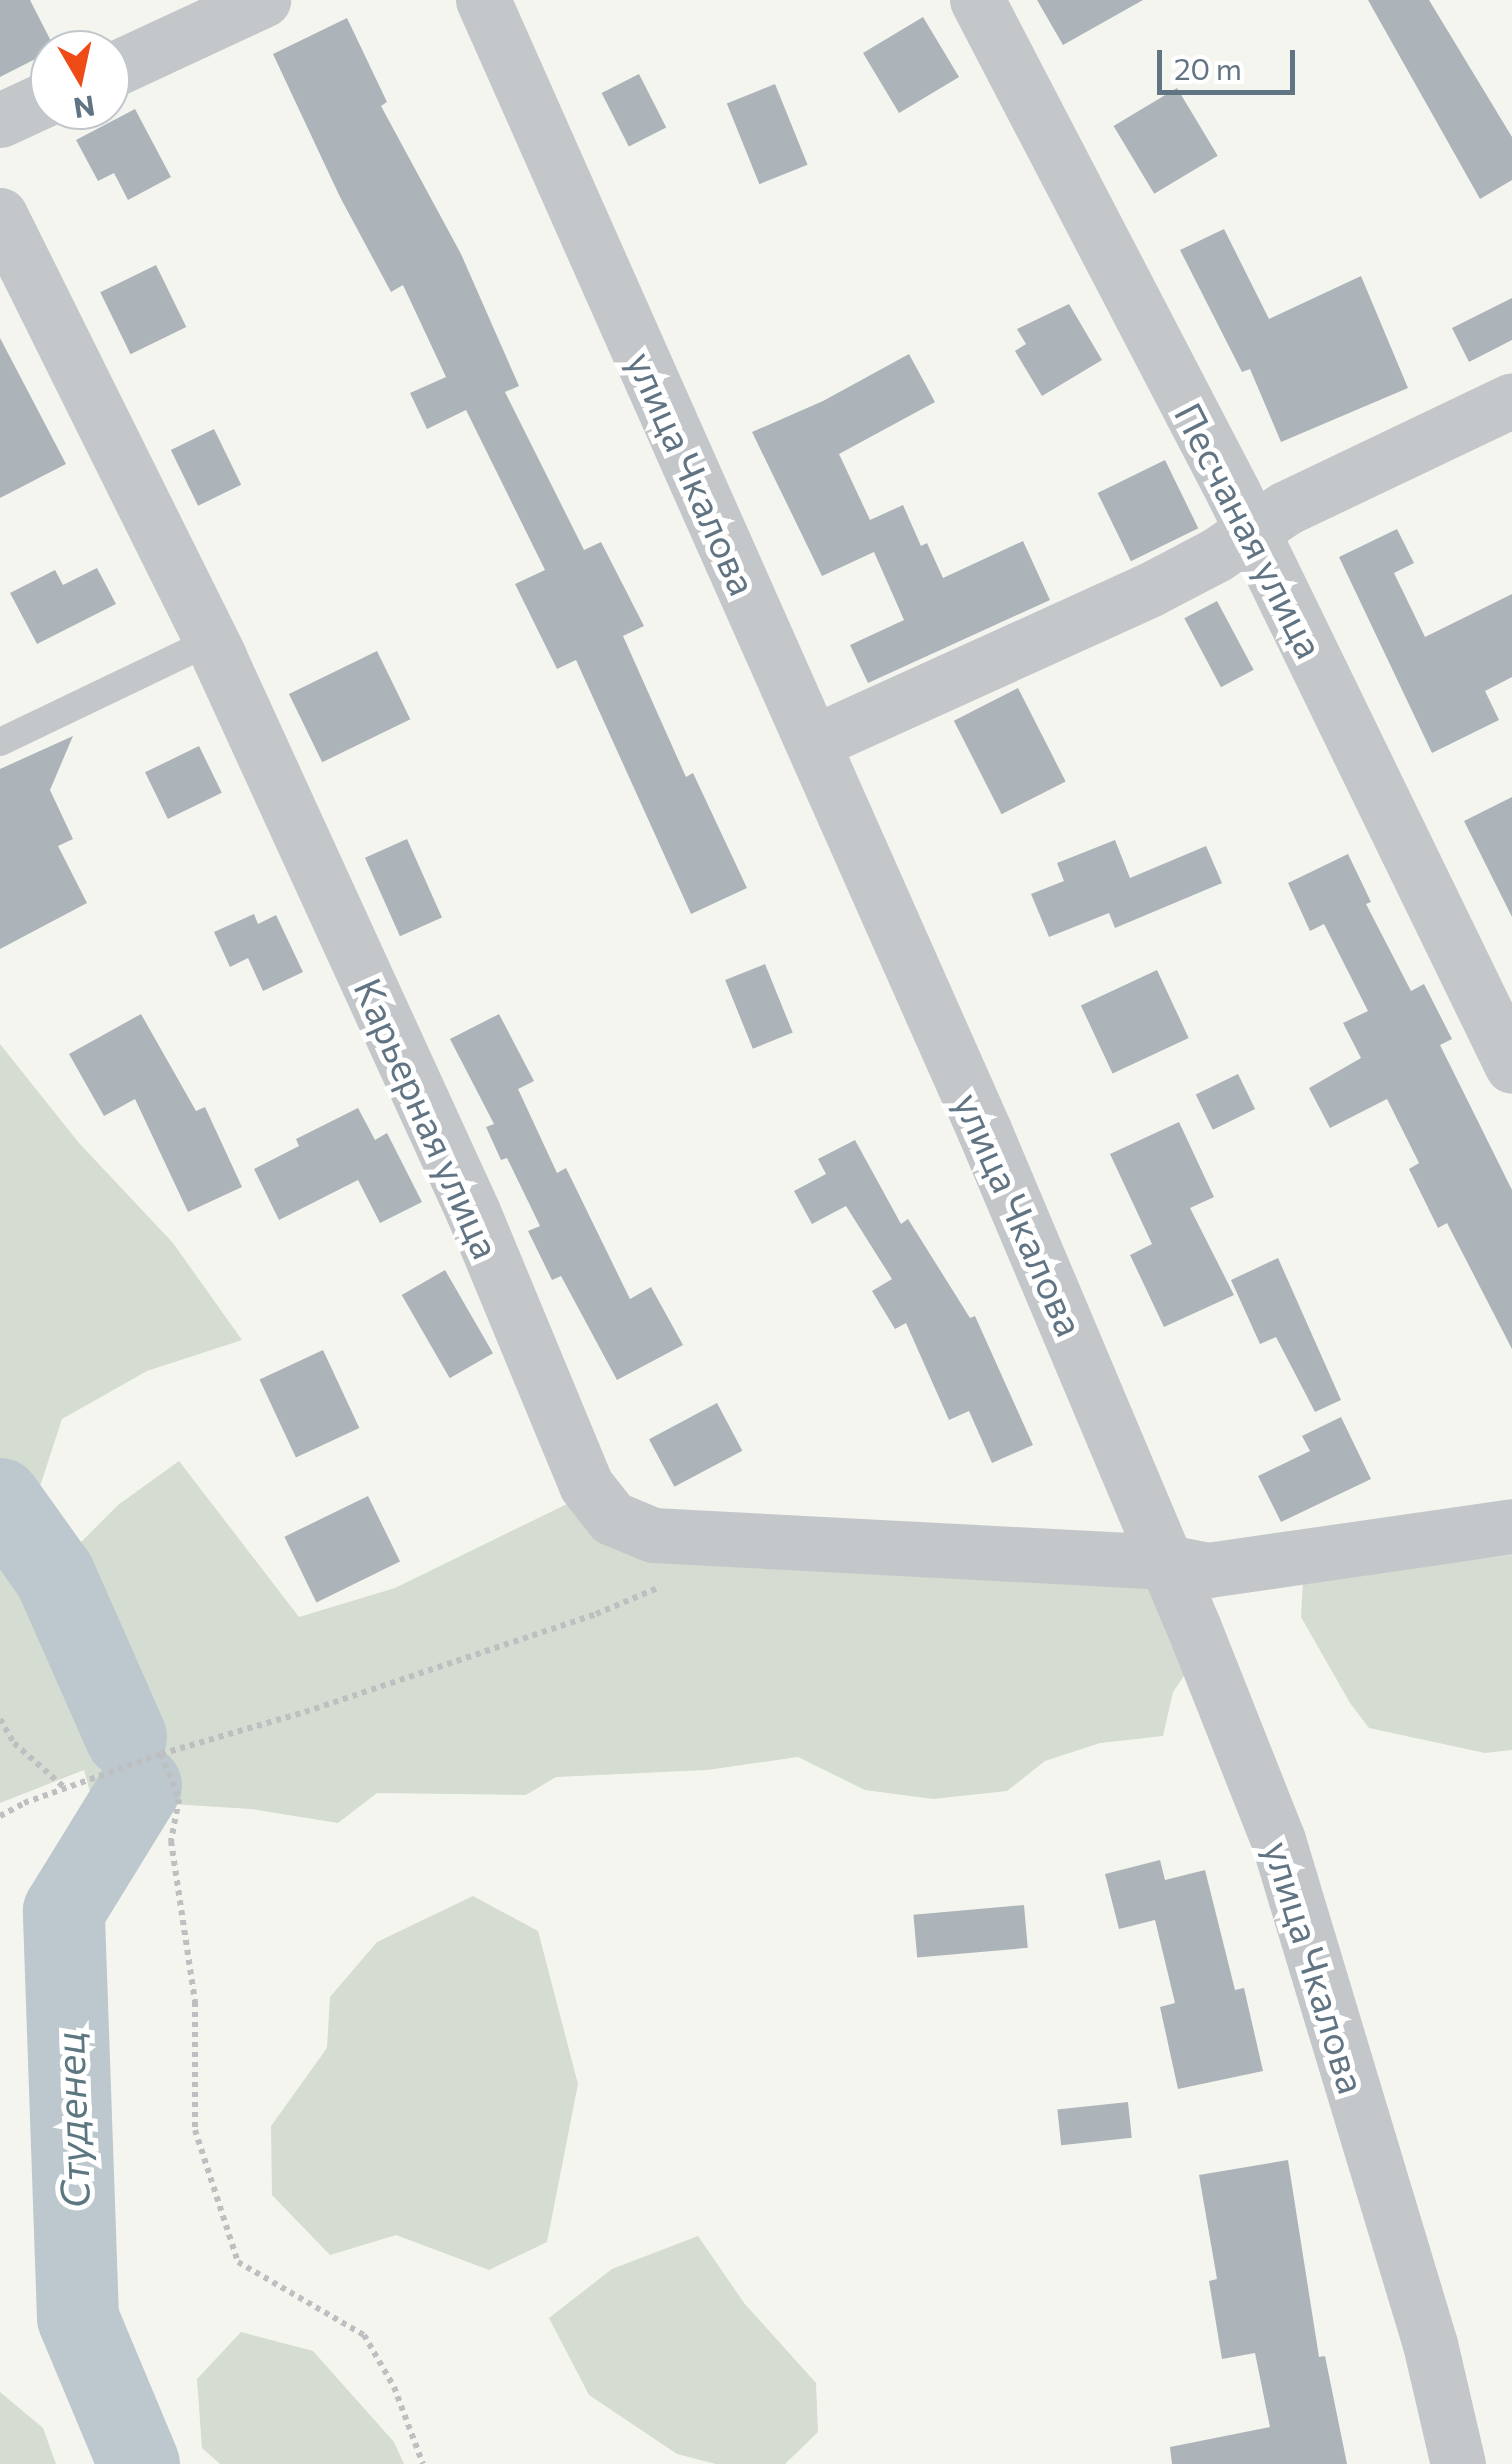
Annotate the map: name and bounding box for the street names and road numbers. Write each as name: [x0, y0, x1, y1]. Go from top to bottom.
street label: улица Чкалова: [619, 344, 767, 602]
street label: Песчаная улица: [1166, 395, 1334, 665]
street label: Карьерная улица: [346, 971, 510, 1265]
street label: улица Чкалова: [946, 1085, 1094, 1343]
street label: улица Чкалова: [1256, 1835, 1376, 2099]

